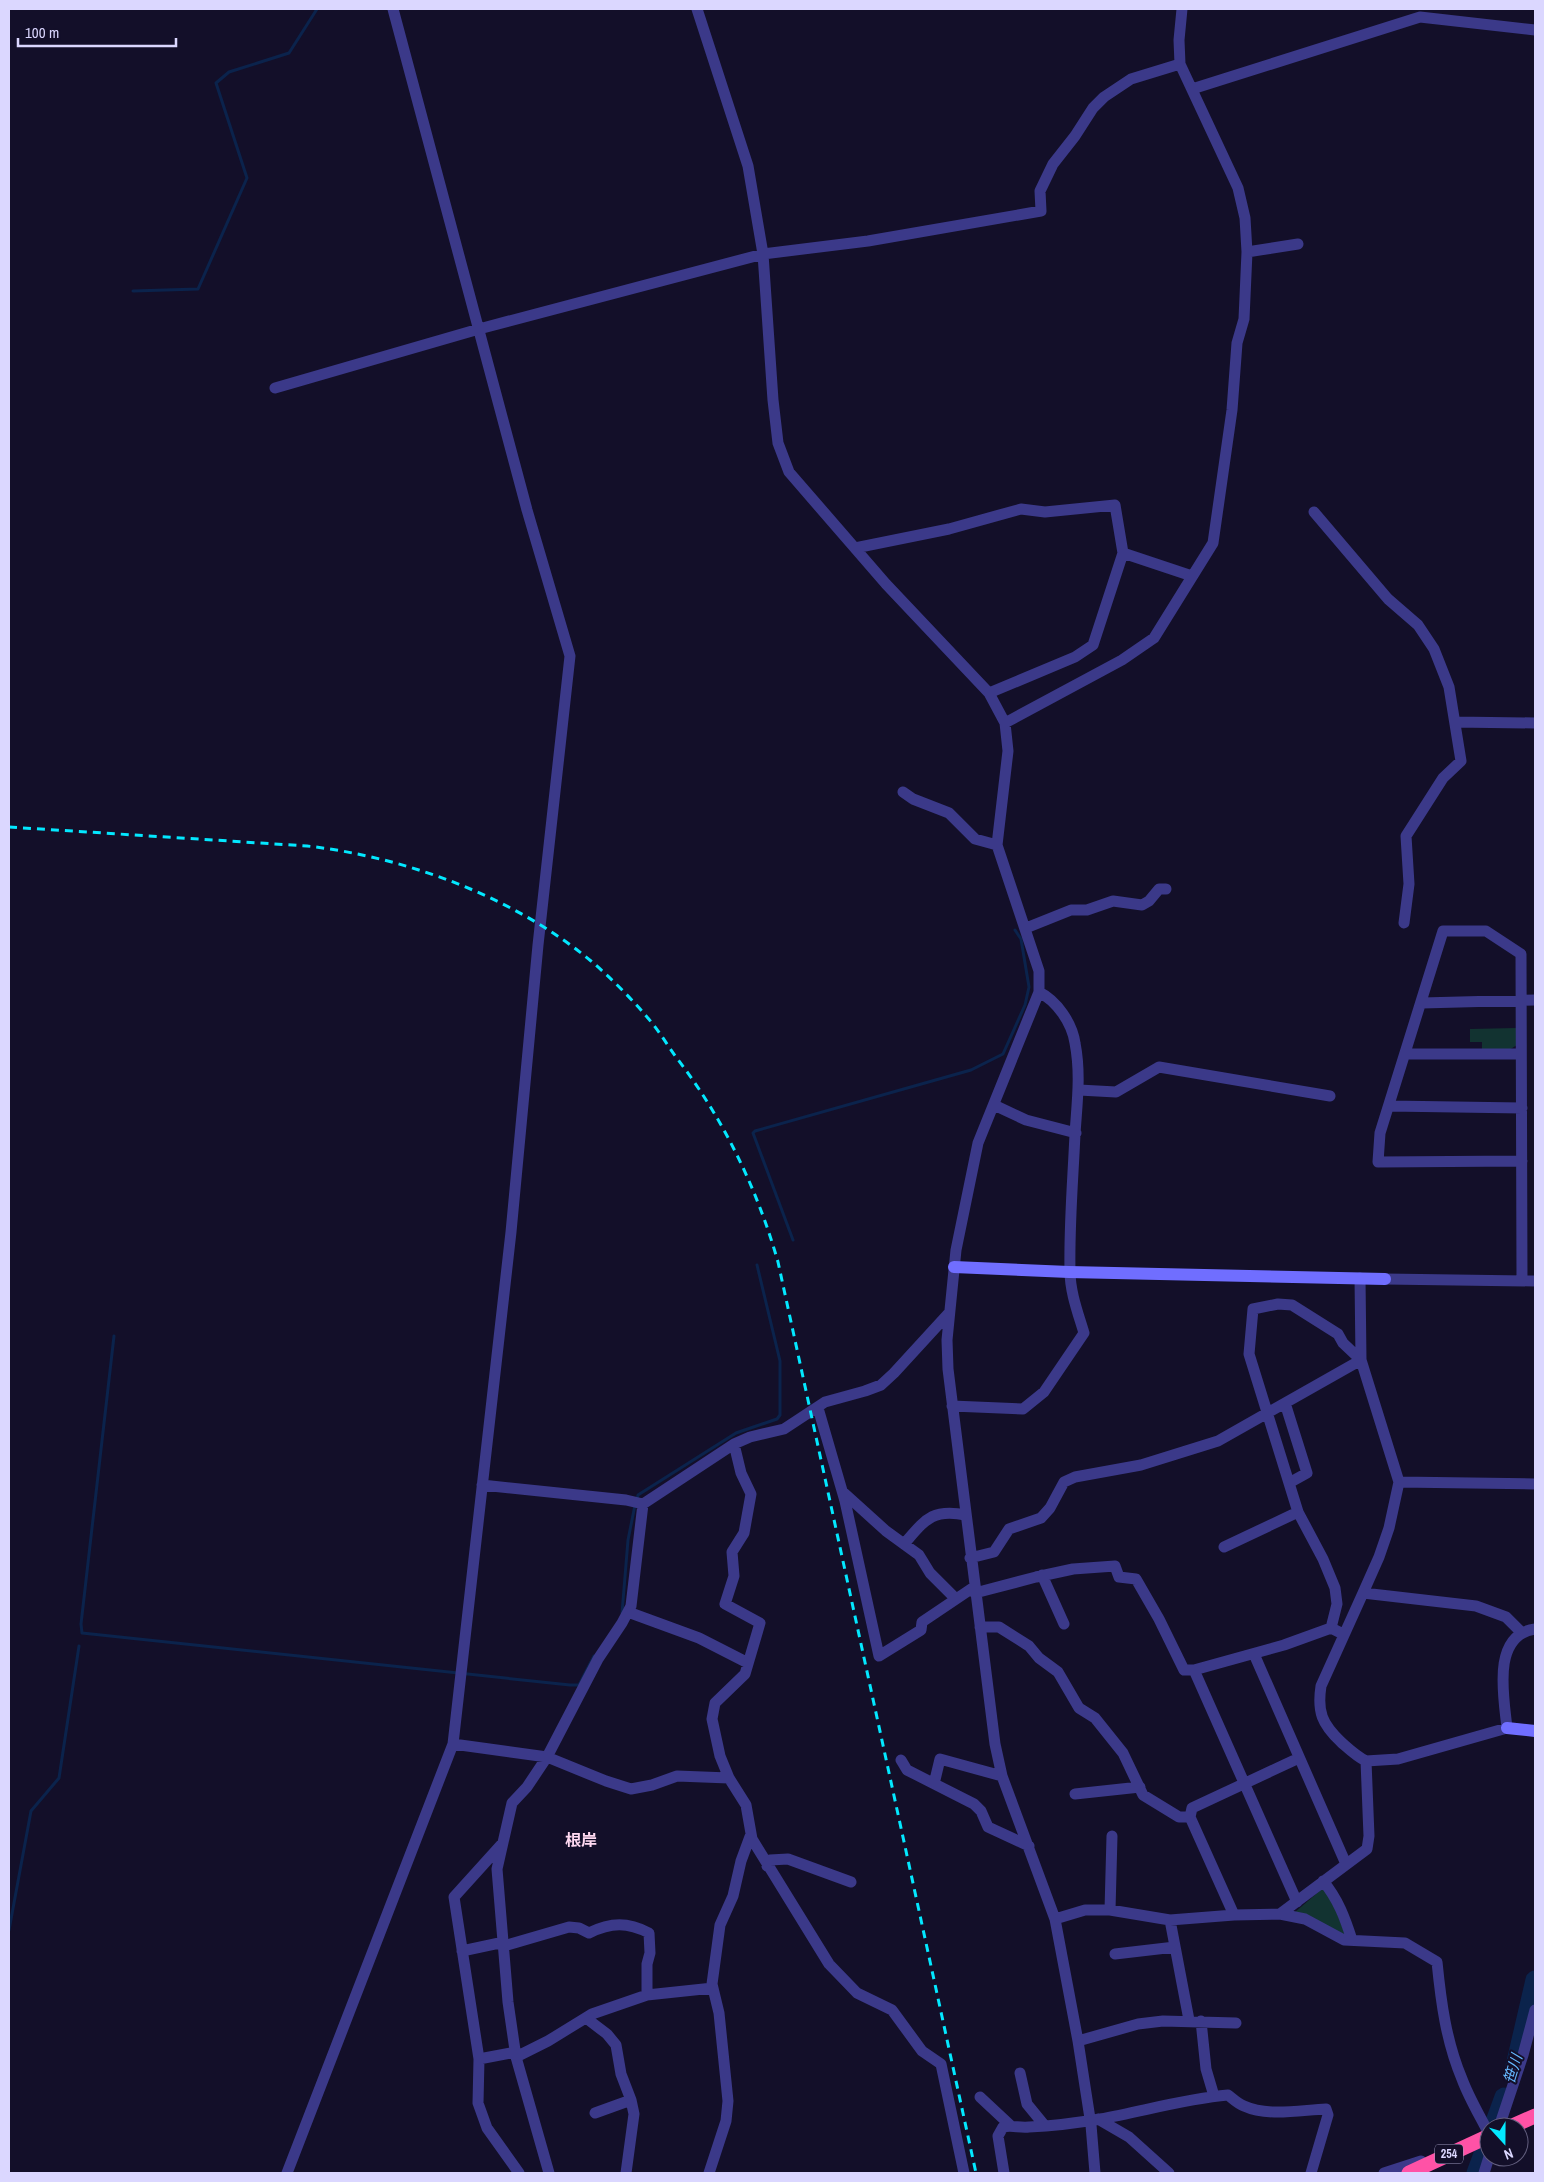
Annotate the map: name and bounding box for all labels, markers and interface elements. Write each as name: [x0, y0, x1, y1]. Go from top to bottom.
scale bar: [18, 15, 175, 47]
text: 100 m: [25, 22, 59, 43]
district label: 根岸: [565, 1829, 597, 1851]
water label: 笹川: [1498, 2050, 1528, 2086]
north arrow: [1479, 2117, 1529, 2167]
road number: 254: [1435, 2144, 1463, 2164]
text: N: [1502, 2144, 1516, 2164]

